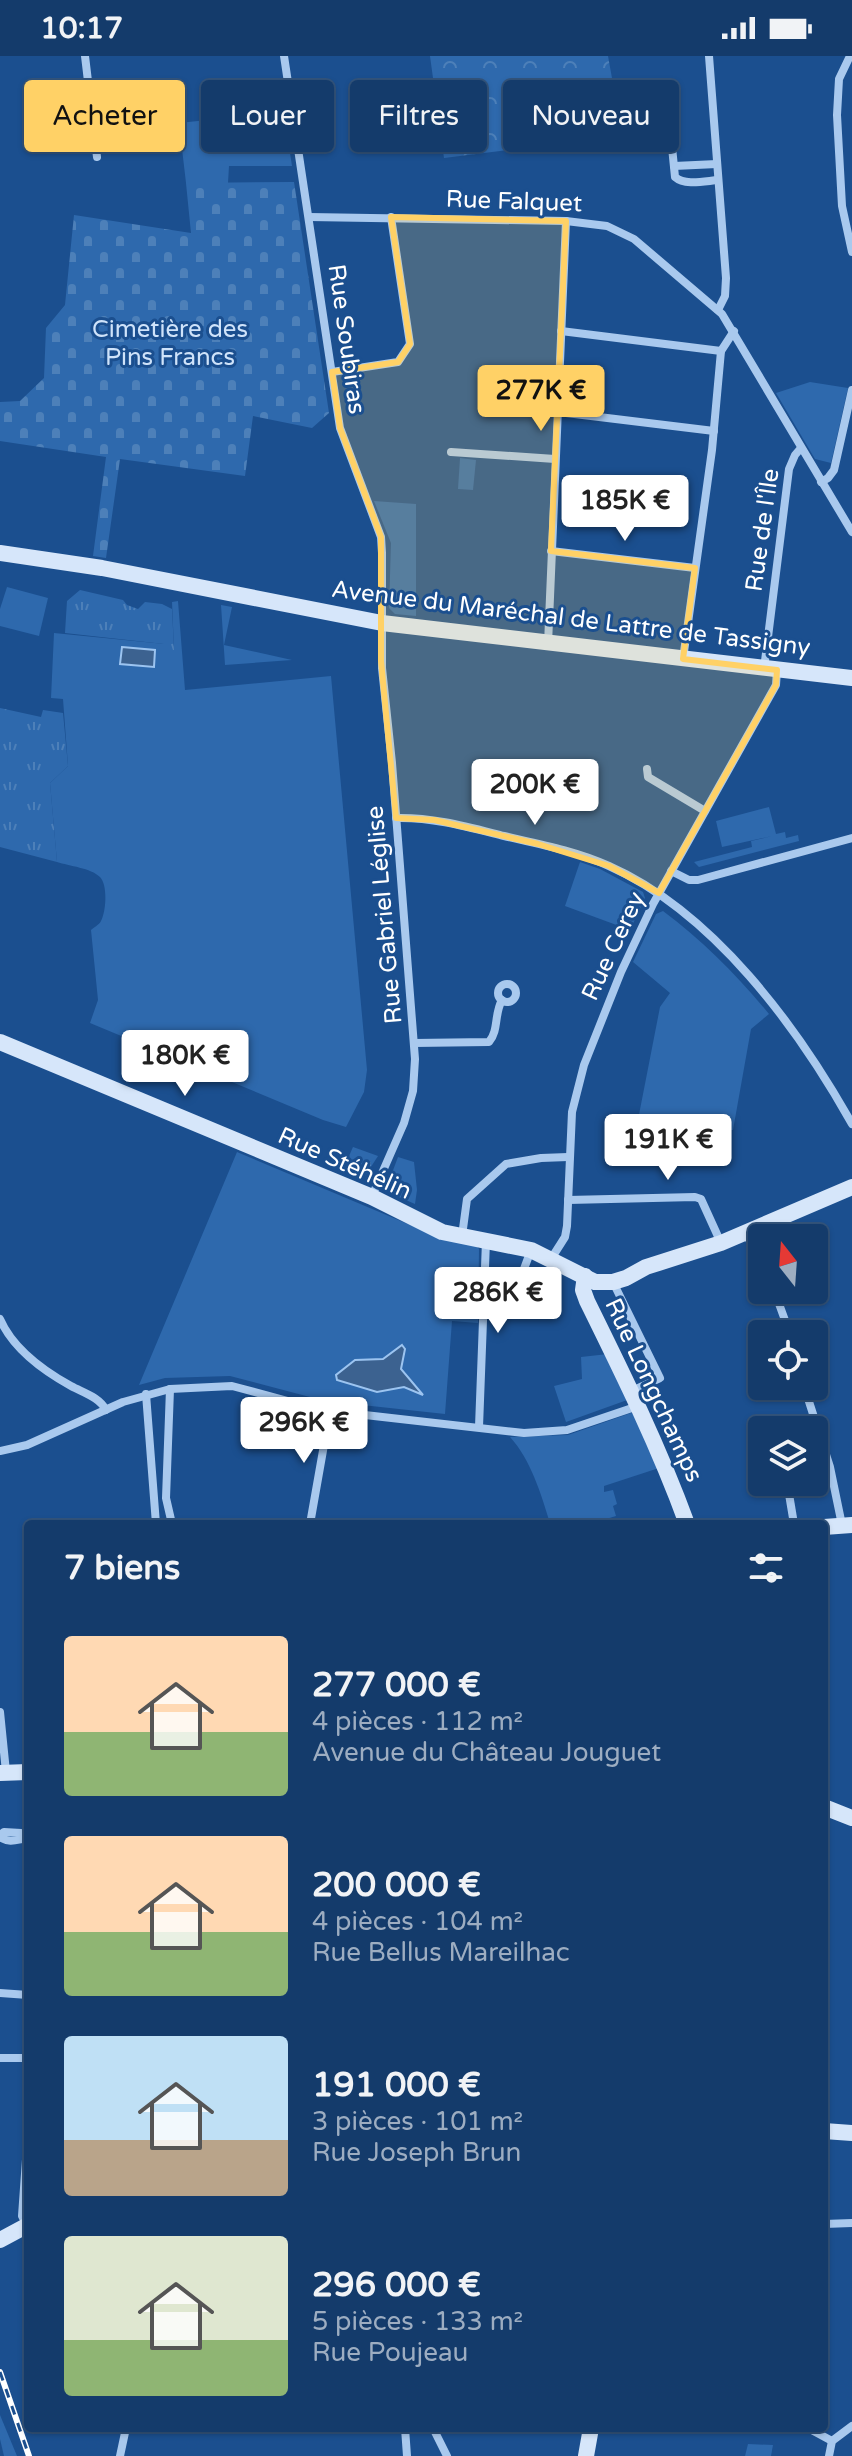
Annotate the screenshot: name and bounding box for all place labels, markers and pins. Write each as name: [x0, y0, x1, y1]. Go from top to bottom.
pin: 277K €: [476, 365, 606, 433]
pin: 185K €: [560, 475, 690, 543]
pin: 200K €: [470, 759, 600, 827]
pin: 180K €: [120, 1030, 250, 1098]
pin: 191K €: [603, 1114, 733, 1182]
pin: 286K €: [433, 1267, 563, 1335]
pin: 296K €: [239, 1397, 369, 1465]

